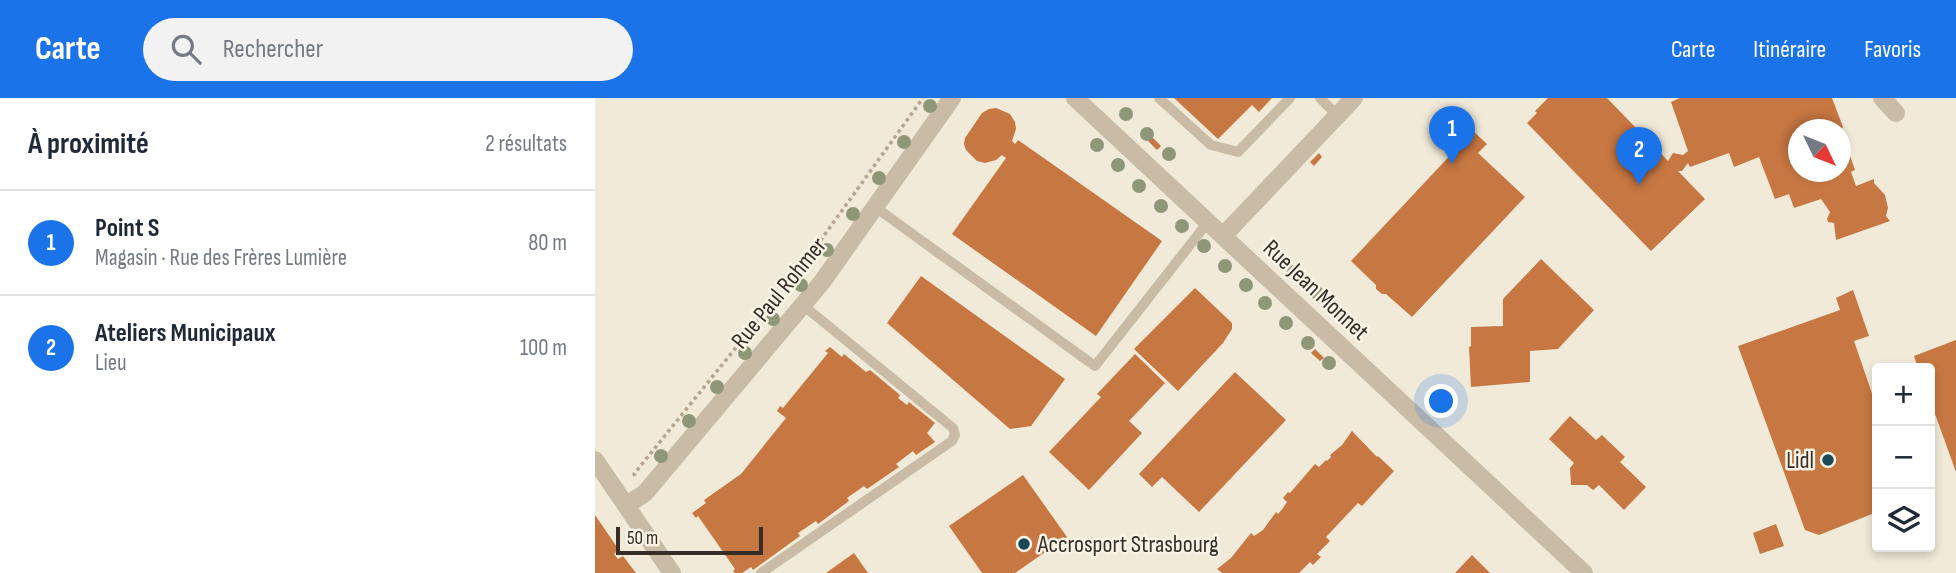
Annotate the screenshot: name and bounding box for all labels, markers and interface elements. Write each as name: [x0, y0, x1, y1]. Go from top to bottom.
search box: [143, 18, 633, 81]
text: Carte: [35, 29, 101, 69]
icon: search: [167, 30, 205, 68]
text: Rechercher: [223, 34, 323, 65]
text: Carte: [1671, 35, 1715, 64]
text: Itinéraire: [1753, 35, 1826, 64]
text: Favoris: [1864, 35, 1921, 64]
pin: 1: [1429, 106, 1475, 164]
north arrow: [1788, 119, 1851, 182]
text: À proximité: [28, 126, 149, 162]
pin: 2: [1616, 127, 1662, 185]
text: 2 résultats: [485, 130, 567, 158]
text: Point S: [95, 213, 159, 244]
text: 1: [46, 229, 56, 257]
text: 80 m: [528, 229, 567, 257]
street label: Rue Paul Rohmer: [725, 231, 833, 355]
street label: Rue Jean Monnet: [1257, 234, 1375, 346]
text: Magasin · Rue des Frères Lumière: [95, 244, 347, 272]
text: Ateliers Municipaux: [95, 318, 276, 349]
text: 2: [46, 334, 56, 362]
text: 100 m: [520, 334, 567, 362]
text: Lieu: [95, 349, 127, 377]
map controls: [1872, 363, 1935, 552]
button: +: [1872, 363, 1935, 426]
your location: [1424, 384, 1458, 418]
button: −: [1872, 426, 1935, 489]
place label: Lidl: [1786, 446, 1814, 475]
marker: Lidl: [1820, 452, 1836, 468]
button: layers: [1872, 489, 1935, 552]
scale bar: [616, 524, 763, 556]
text: 50 m: [627, 527, 658, 550]
place label: Accrosport Strasbourg: [1037, 530, 1219, 559]
marker: Accrosport Strasbourg: [1016, 536, 1032, 552]

